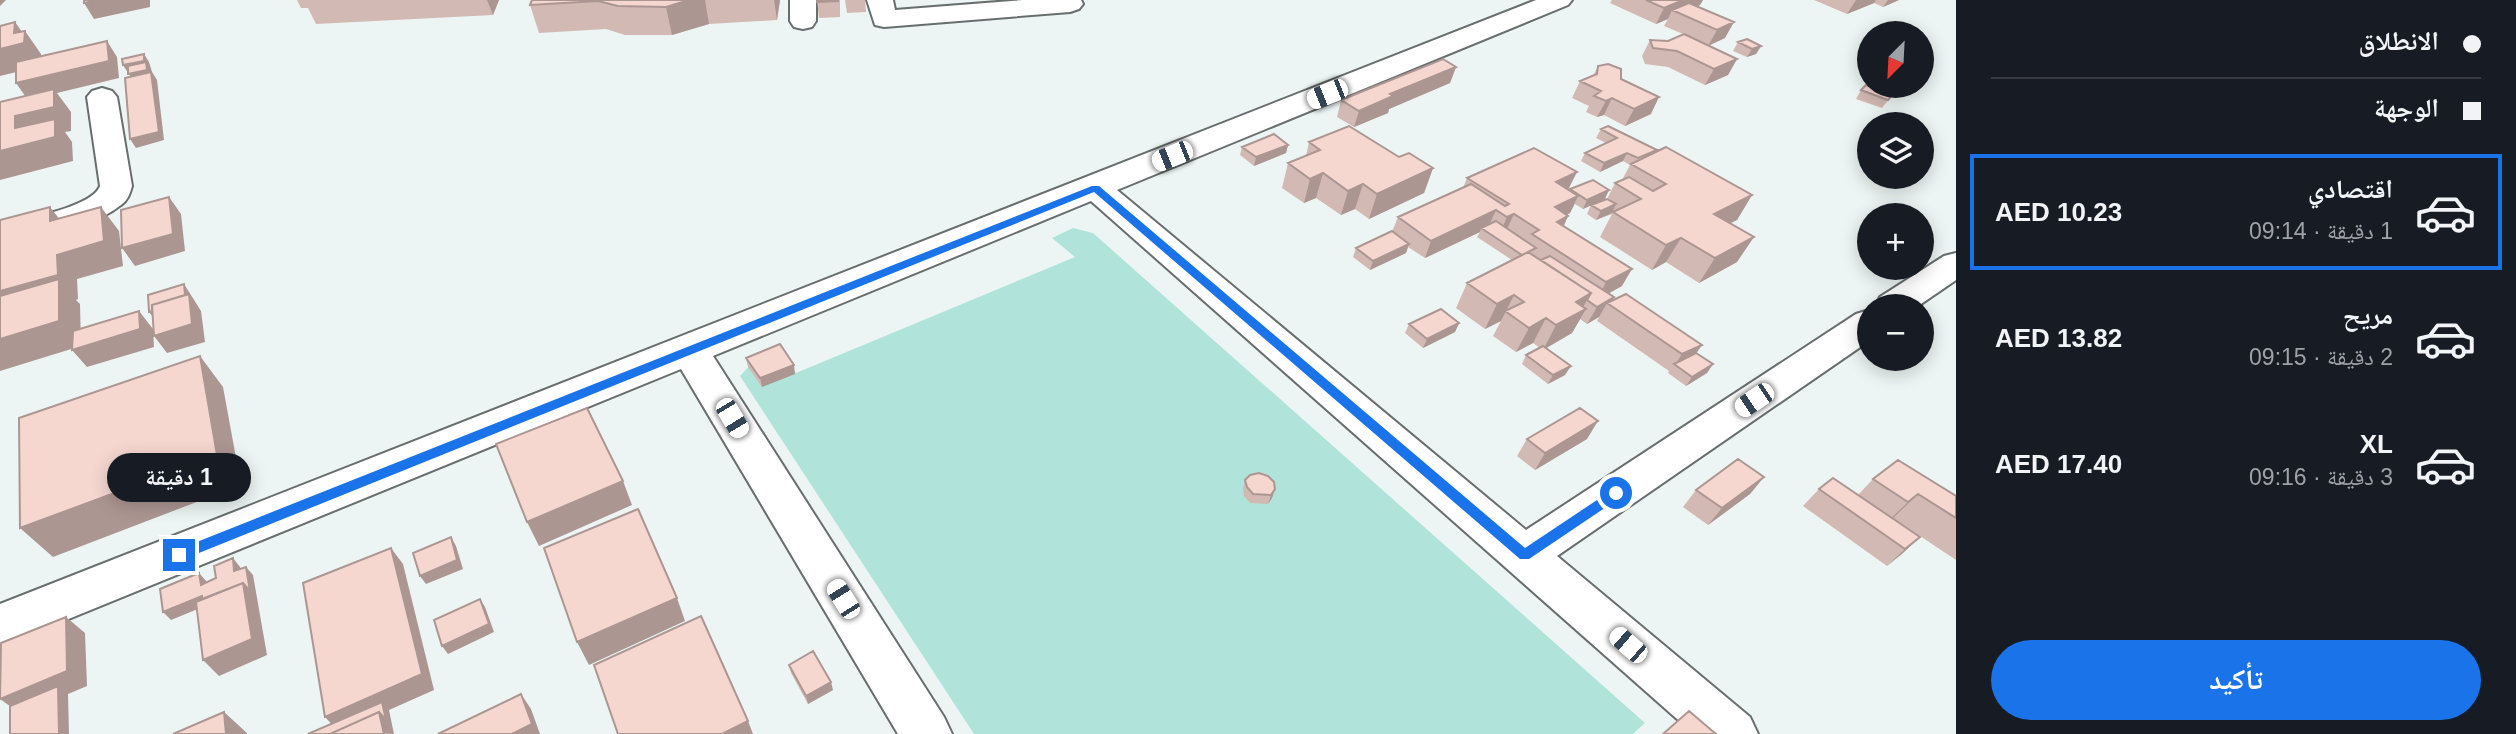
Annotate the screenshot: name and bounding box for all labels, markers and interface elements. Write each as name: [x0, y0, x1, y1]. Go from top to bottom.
north arrow: [1857, 21, 1934, 98]
map controls: [1857, 21, 1934, 371]
text: الانطلاق: [2359, 26, 2439, 56]
car: [1304, 76, 1351, 112]
text: الوجهة: [2374, 93, 2439, 123]
button: layers: [1857, 112, 1934, 189]
car: [1149, 138, 1196, 174]
text: اقتصادي: [2308, 174, 2393, 204]
icon: car: [2414, 181, 2477, 244]
text: AED 10.23: [1995, 197, 2122, 227]
button: +: [1857, 203, 1934, 280]
text: 1 دقيقة · 09:14: [2249, 218, 2393, 244]
button: −: [1857, 294, 1934, 371]
text: مريح: [2343, 300, 2393, 330]
icon: car: [2414, 307, 2477, 370]
text: AED 13.82: [1995, 323, 2122, 353]
text: 2 دقيقة · 09:15: [2249, 344, 2393, 370]
car: [1731, 380, 1778, 420]
car: [713, 395, 752, 441]
text: XL: [2360, 429, 2393, 459]
icon: car: [2414, 433, 2477, 496]
text: AED 17.40: [1995, 449, 2122, 479]
callout: 1 دقيقة: [107, 454, 251, 503]
text: 1 دقيقة: [145, 464, 213, 490]
text: 3 دقيقة · 09:16: [2249, 464, 2393, 490]
route start: [1600, 477, 1632, 509]
route end: [163, 539, 195, 571]
car: [823, 576, 864, 622]
car: [1606, 623, 1651, 667]
button: تأكيد: [1991, 640, 2481, 720]

